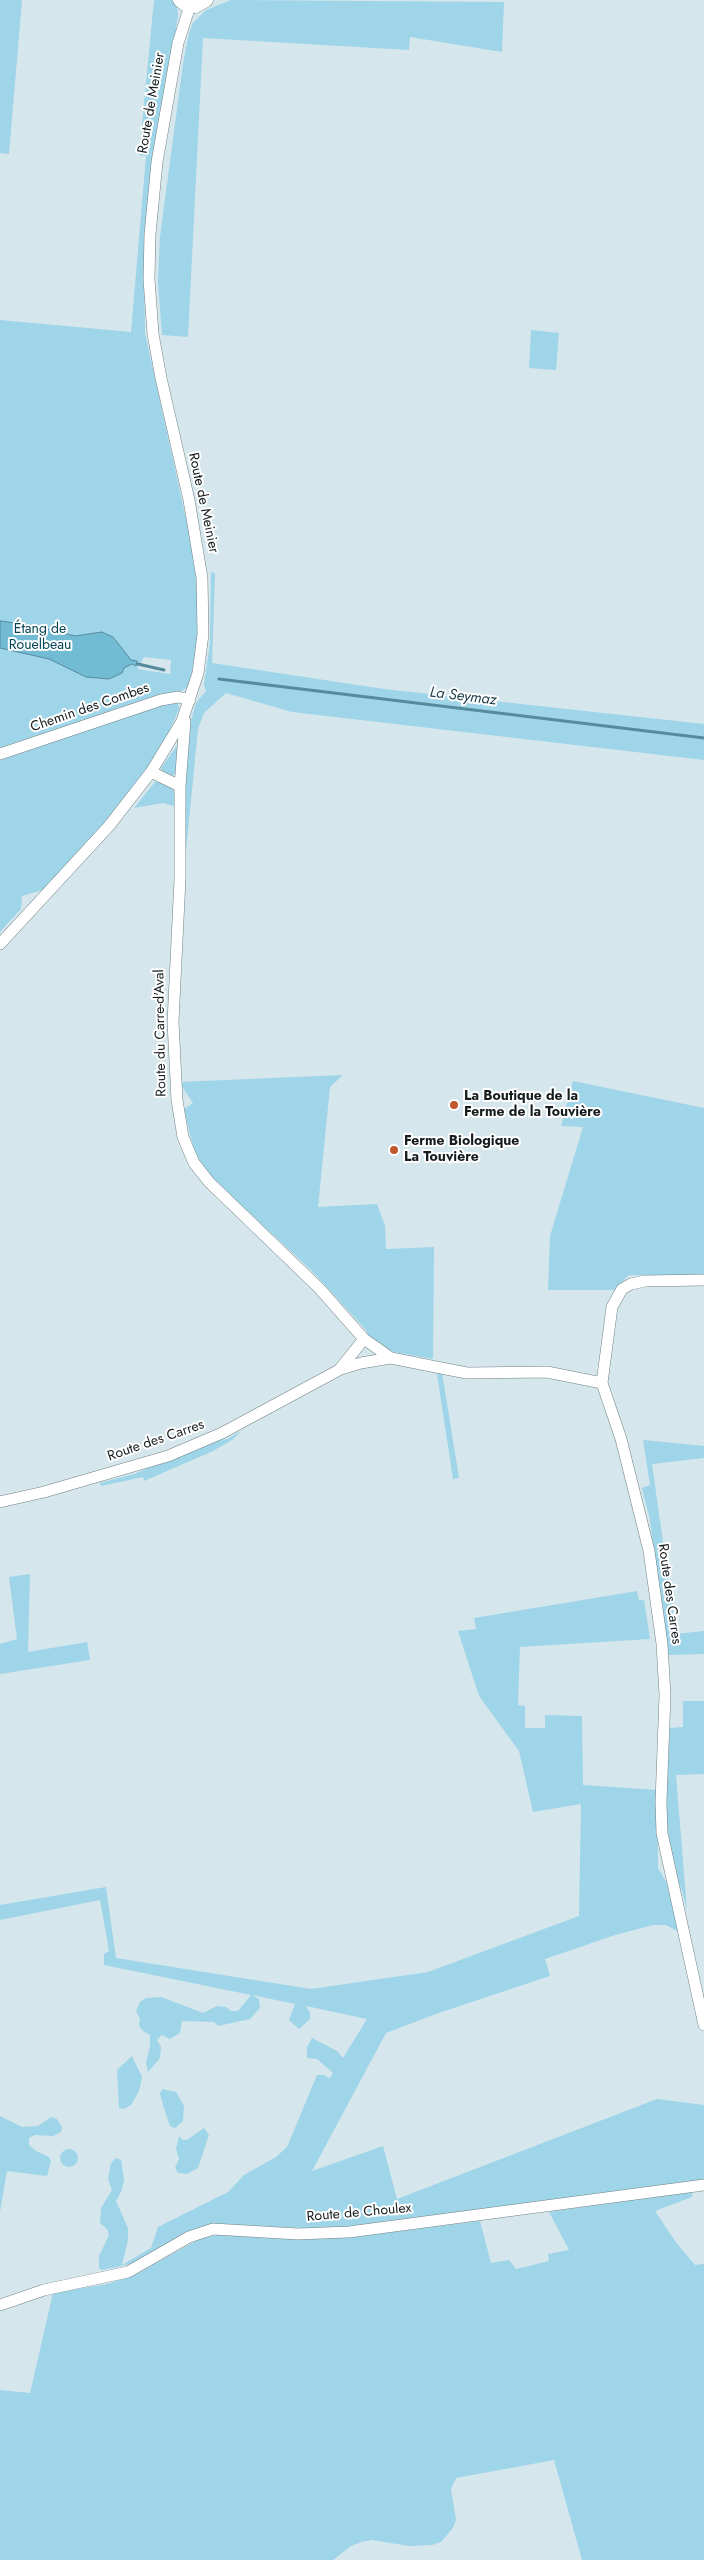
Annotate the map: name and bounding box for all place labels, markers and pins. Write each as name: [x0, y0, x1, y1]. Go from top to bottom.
place label: La Boutique de la Ferme de la Touvière: [464, 1089, 601, 1122]
marker: La Boutique de la Ferme de la Touvière: [448, 1099, 460, 1111]
place label: Ferme Biologique La Touvière: [404, 1134, 519, 1166]
marker: Ferme Biologique La Touvière: [388, 1144, 400, 1156]

